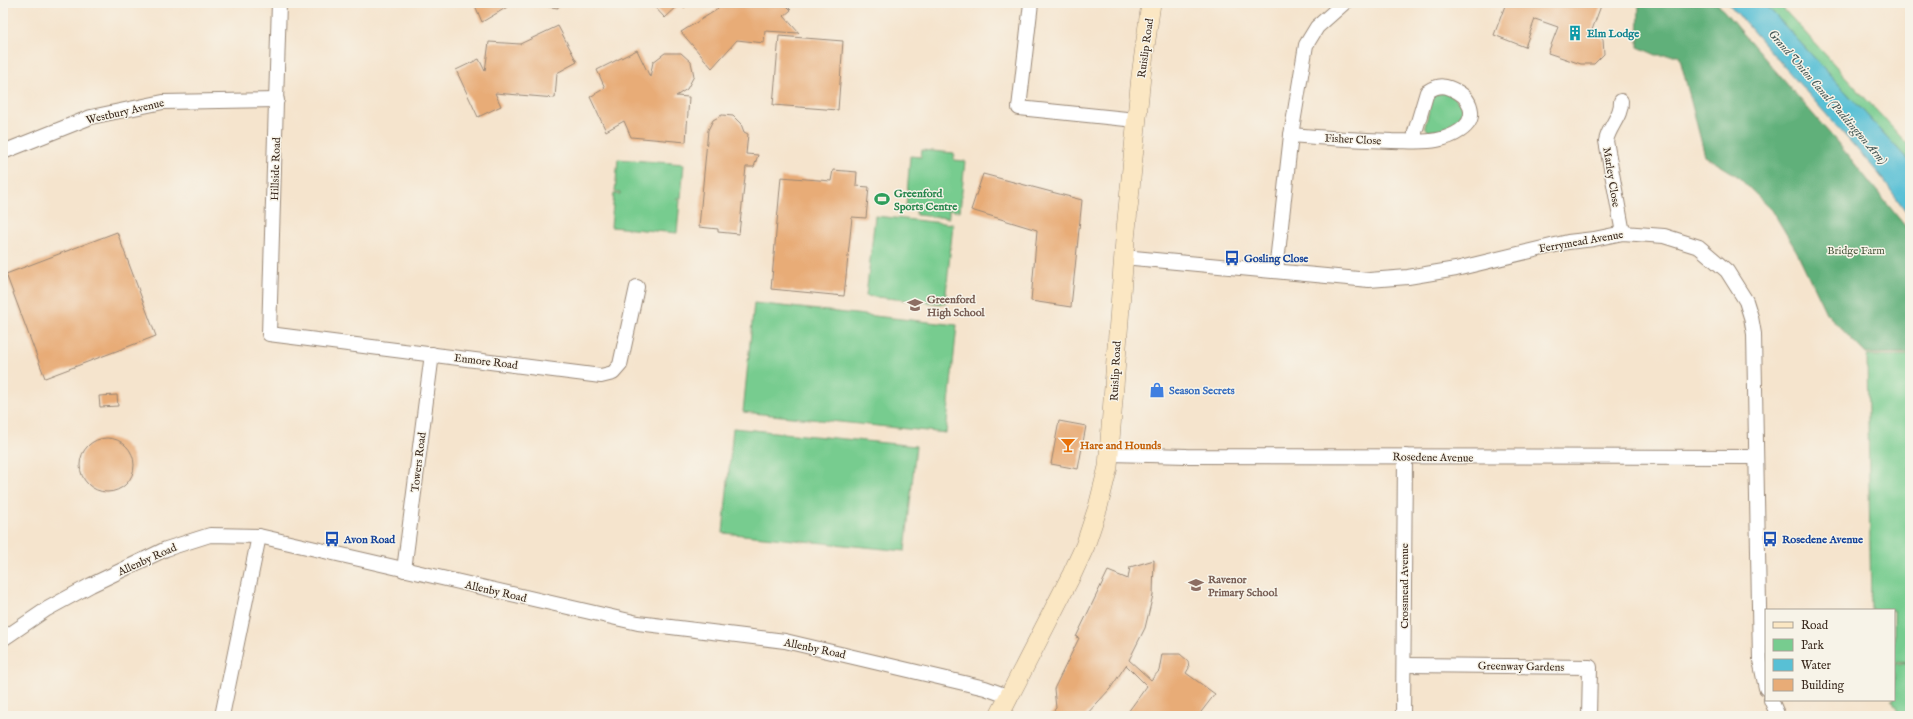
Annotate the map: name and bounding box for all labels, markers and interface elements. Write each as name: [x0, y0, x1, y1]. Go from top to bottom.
street label: Ruislip Road: [1135, 17, 1157, 79]
building icon: Elm Lodge: [1566, 24, 1584, 42]
place label: Elm Lodge: [1587, 27, 1639, 41]
water label: Grand Union Canal (Paddington Arm): [1764, 27, 1890, 169]
street label: Westbury Avenue: [85, 96, 166, 128]
street label: Fisher Close: [1324, 132, 1382, 148]
street label: Hillside Road: [268, 137, 284, 201]
street label: Marley Close: [1599, 146, 1623, 208]
place label: Greenford Sports Centre: [894, 187, 957, 214]
sports icon: Greenford Sports Centre: [873, 190, 891, 208]
street label: Ferrymead Avenue: [1538, 228, 1625, 256]
park label: Bridge Farm: [1827, 244, 1885, 258]
bus stop icon: Gosling Close: [1223, 249, 1241, 267]
place label: Gosling Close: [1244, 252, 1308, 266]
place label: Greenford High School: [927, 293, 986, 320]
school or university icon: Greenford High School: [906, 296, 924, 314]
street label: Ruislip Road: [1107, 341, 1125, 401]
street label: Enmore Road: [453, 351, 519, 373]
shop icon: Season Secrets: [1148, 381, 1166, 399]
place label: Season Secrets: [1169, 384, 1235, 398]
street label: Towers Road: [408, 431, 430, 493]
bar icon: Hare and Hounds: [1059, 436, 1077, 454]
place label: Hare and Hounds: [1080, 439, 1161, 453]
street label: Rosedene Avenue: [1392, 450, 1474, 466]
bus stop icon: Avon Road: [323, 530, 341, 548]
bus stop icon: Rosedene Avenue: [1761, 530, 1779, 548]
place label: Avon Road: [343, 533, 396, 547]
place label: Rosedene Avenue: [1782, 533, 1863, 547]
street label: Allenby Road: [115, 541, 179, 579]
street label: Crossmead Avenue: [1398, 543, 1412, 629]
place label: Ravenor Primary School: [1208, 573, 1278, 600]
school or university icon: Ravenor Primary School: [1187, 576, 1205, 594]
street label: Allenby Road: [463, 578, 528, 606]
legend: [1765, 609, 1895, 701]
text: Road: [1801, 618, 1829, 633]
street label: Allenby Road: [782, 635, 847, 662]
text: Park: [1801, 638, 1824, 653]
text: Water: [1801, 658, 1832, 673]
street label: Greenway Gardens: [1478, 659, 1564, 675]
text: Building: [1801, 678, 1845, 693]

